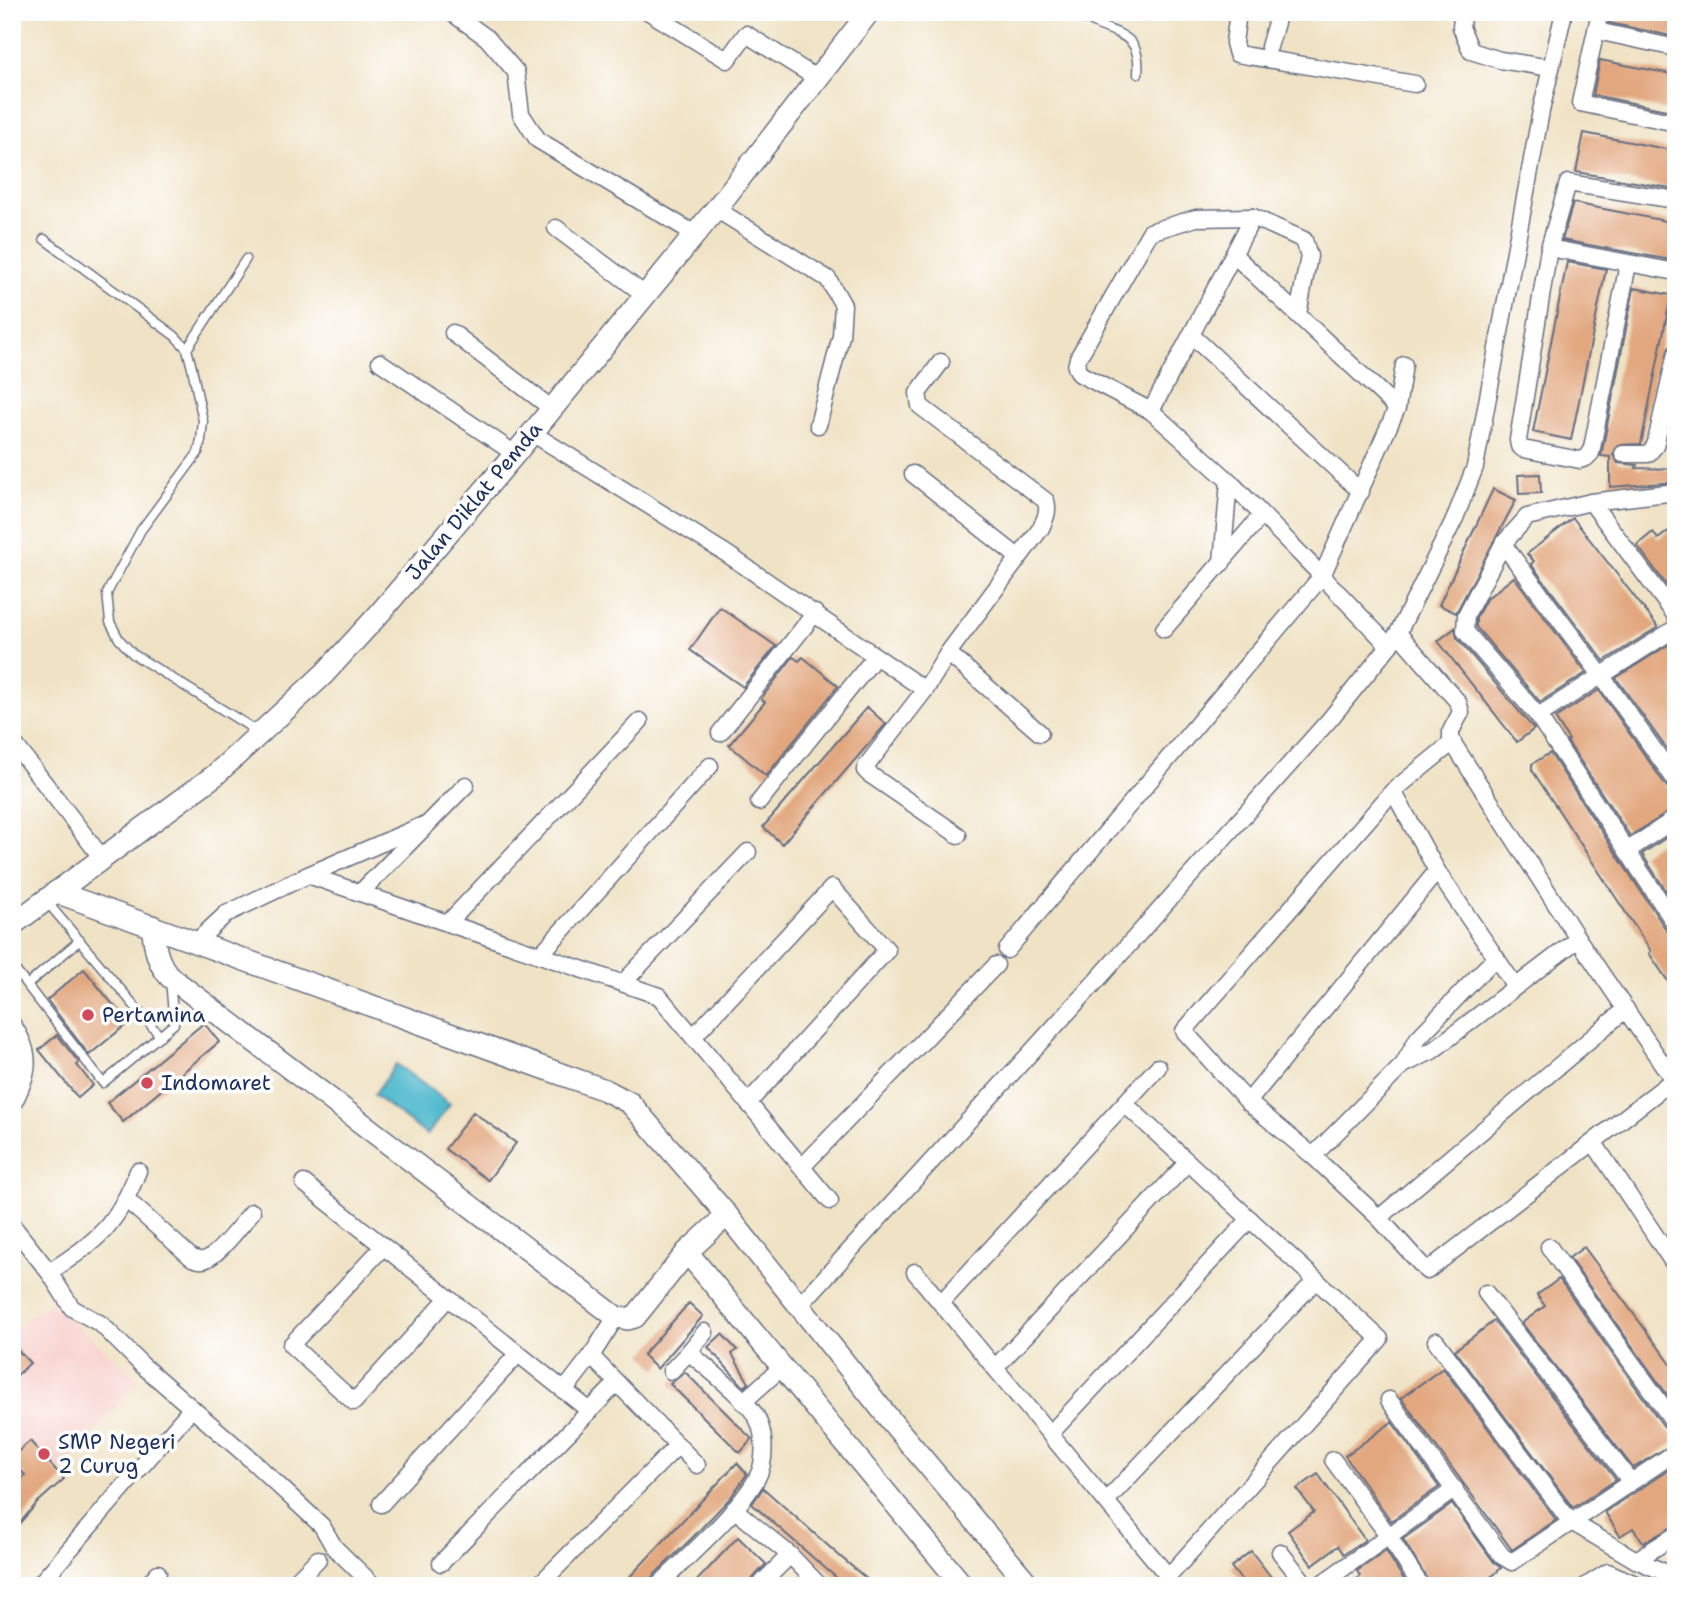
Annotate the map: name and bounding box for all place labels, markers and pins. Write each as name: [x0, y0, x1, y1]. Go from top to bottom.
place label: Pertamina: [102, 1001, 205, 1029]
marker: Pertamina: [80, 1007, 96, 1023]
place label: Indomaret: [161, 1069, 271, 1097]
marker: Indomaret: [139, 1075, 155, 1091]
place label: SMP Negeri 2 Curug: [58, 1428, 176, 1480]
marker: SMP Negeri 2 Curug: [36, 1446, 52, 1462]

